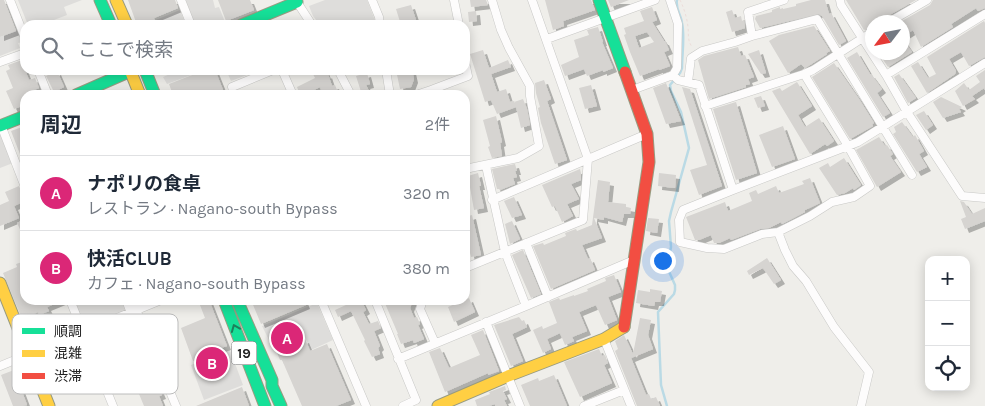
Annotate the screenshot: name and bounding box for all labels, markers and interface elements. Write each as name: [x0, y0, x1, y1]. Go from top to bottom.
north arrow: [865, 15, 910, 60]
search box: [20, 20, 470, 75]
icon: search: [38, 34, 66, 62]
text: ここで検索: [78, 39, 173, 61]
text: 周辺: [40, 113, 82, 137]
text: 2件: [425, 115, 450, 134]
text: ナポリの食卓: [87, 173, 201, 195]
text: A: [51, 184, 61, 203]
text: 320 m: [403, 184, 450, 203]
text: レストラン · Nagano-south Bypass: [87, 199, 338, 218]
text: 快活CLUB: [87, 248, 172, 270]
your location: [650, 248, 676, 274]
map controls: [925, 256, 970, 391]
button: +: [925, 256, 970, 301]
text: B: [51, 259, 61, 278]
text: 380 m: [402, 259, 450, 278]
text: カフェ · Nagano-south Bypass: [87, 274, 306, 293]
button: −: [925, 301, 970, 346]
legend: [12, 314, 178, 394]
pin: A: [271, 319, 303, 357]
text: 順調: [54, 323, 82, 340]
one-way arrow: [230, 324, 241, 333]
road number: 19: [232, 342, 256, 364]
pin: B: [196, 344, 228, 382]
text: 混雑: [54, 345, 82, 362]
button: locate: [925, 346, 970, 391]
text: 渋滞: [54, 368, 82, 385]

